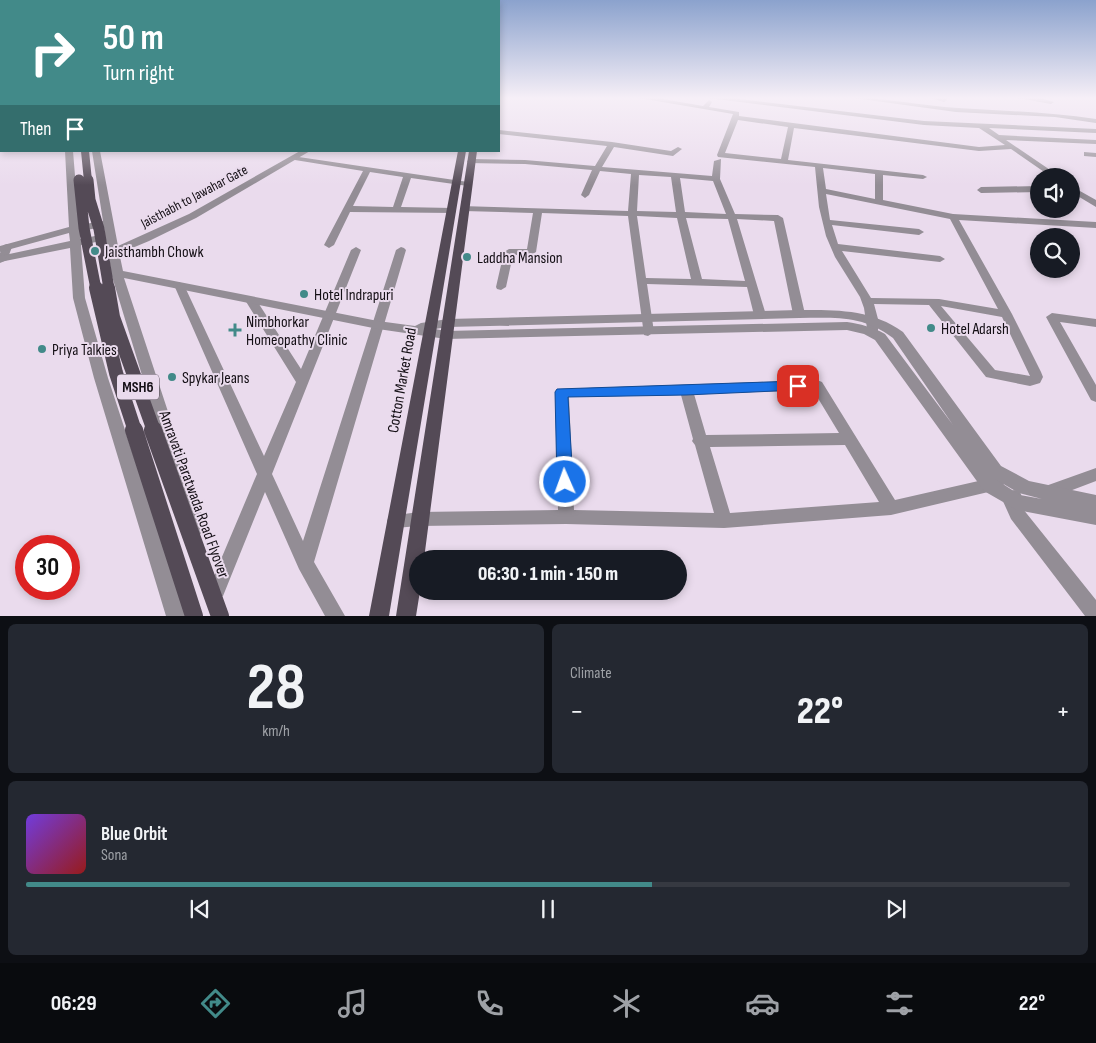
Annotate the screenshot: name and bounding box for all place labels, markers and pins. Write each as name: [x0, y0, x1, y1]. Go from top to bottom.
place label: Jaisthambh Chowk: [104, 243, 204, 262]
marker: Jaisthambh Chowk: [89, 245, 101, 257]
place label: Laddha Mansion: [477, 249, 563, 268]
marker: Laddha Mansion: [461, 251, 473, 263]
place label: Hotel Indrapuri: [314, 286, 394, 305]
marker: Hotel Indrapuri: [298, 288, 310, 300]
place label: Nimbhorkar Homeopathy Clinic: [246, 313, 348, 350]
place label: Hotel Adarsh: [941, 320, 1009, 339]
marker: Hotel Adarsh: [925, 322, 937, 334]
marker: Nimbhorkar Homeopathy Clinic: [228, 323, 242, 337]
place label: Priya Talkies: [52, 341, 117, 360]
marker: Priya Talkies: [36, 343, 48, 355]
pin: [777, 365, 819, 407]
place label: Spykar Jeans: [182, 369, 250, 388]
marker: Spykar Jeans: [166, 371, 178, 383]

